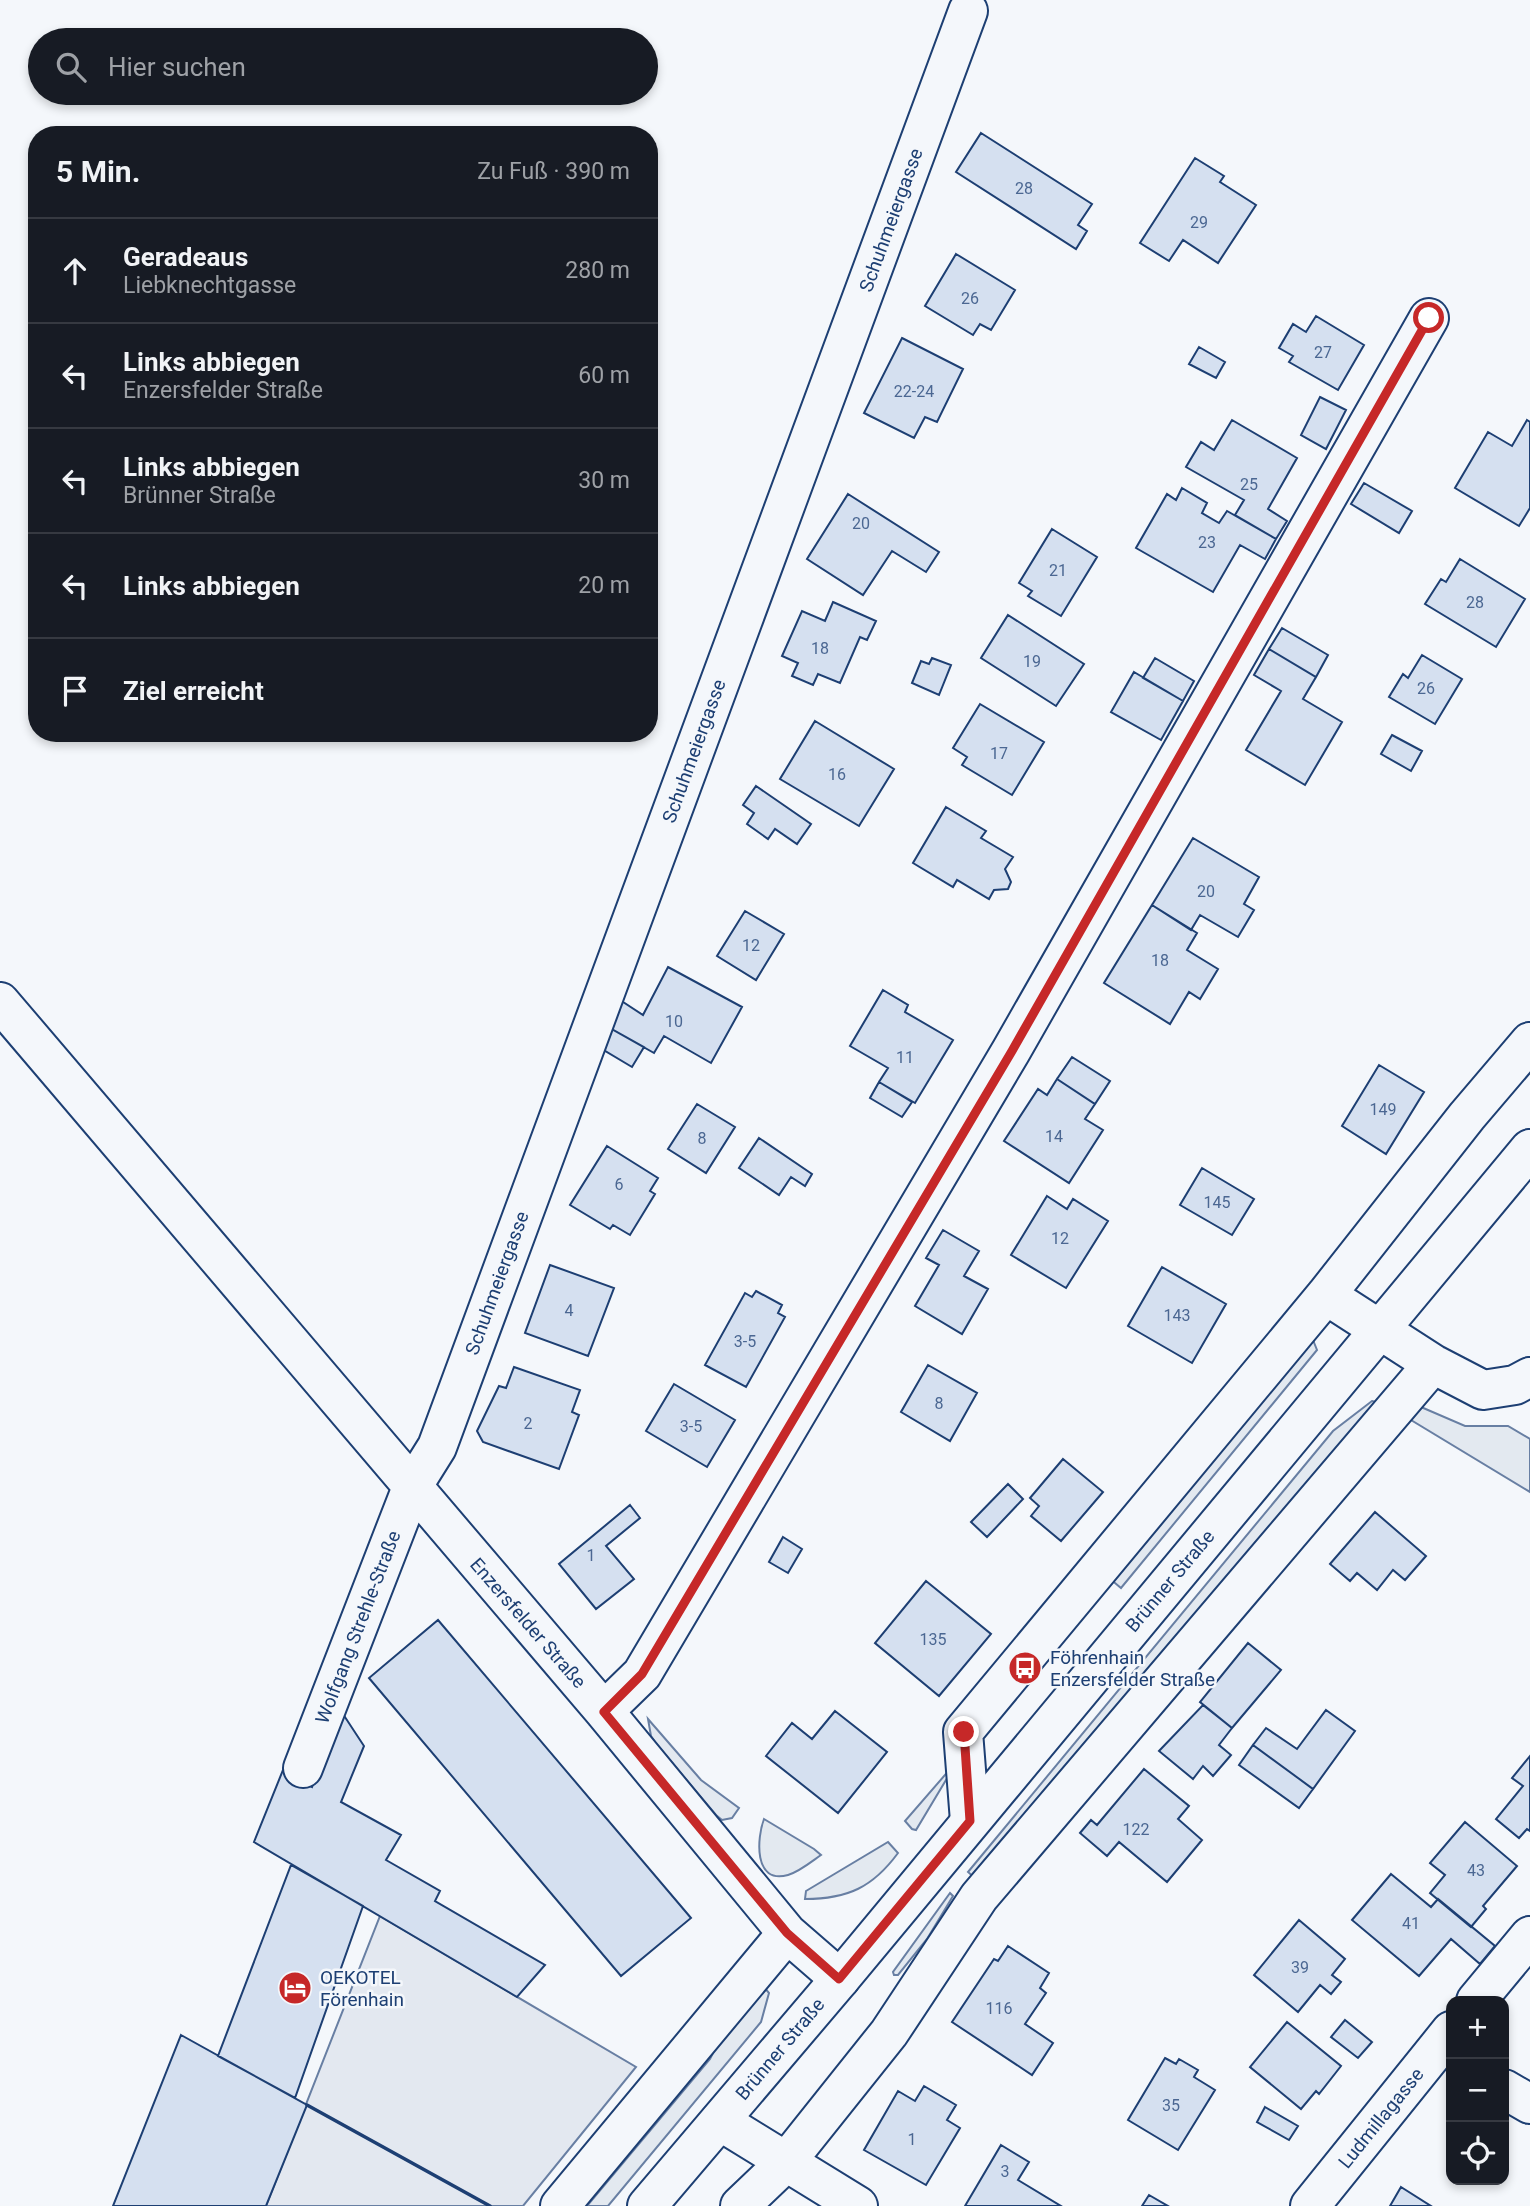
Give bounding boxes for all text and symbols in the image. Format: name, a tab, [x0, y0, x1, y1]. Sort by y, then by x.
search box	[28, 28, 658, 105]
icon: search	[52, 48, 90, 86]
text: Hier suchen	[108, 52, 246, 82]
street label: Schuhmeiergasse	[854, 145, 928, 295]
text: 5 Min.	[56, 154, 140, 189]
text: Zu Fuß · 390 m	[477, 158, 630, 185]
house number: 28	[1015, 179, 1033, 198]
house number: 29	[1190, 213, 1208, 232]
text: Geradeaus	[123, 242, 248, 272]
icon: ahead	[56, 252, 94, 290]
text: 280 m	[565, 257, 630, 284]
text: Liebknechtgasse	[123, 272, 296, 299]
house number: 26	[961, 289, 979, 308]
route start	[1413, 302, 1444, 333]
house number: 27	[1314, 343, 1332, 362]
text: Links abbiegen	[123, 347, 300, 377]
icon: left	[56, 357, 94, 395]
text: 60 m	[578, 362, 630, 389]
text: Enzersfelder Straße	[123, 377, 323, 404]
house number: 22-24	[894, 382, 934, 401]
text: Links abbiegen	[123, 452, 300, 482]
icon: left	[56, 462, 94, 500]
text: 30 m	[578, 467, 630, 494]
house number: 25	[1240, 475, 1258, 494]
text: Brünner Straße	[123, 482, 276, 509]
house number: 20	[852, 514, 870, 533]
house number: 23	[1198, 533, 1216, 552]
house number: 21	[1049, 561, 1067, 580]
icon: left	[56, 567, 94, 605]
text: Links abbiegen	[123, 571, 300, 601]
text: 20 m	[578, 572, 630, 599]
house number: 28	[1466, 593, 1484, 612]
house number: 18	[811, 639, 829, 658]
house number: 19	[1023, 652, 1041, 671]
icon: arrive	[56, 672, 94, 710]
text: Ziel erreicht	[123, 676, 264, 706]
street label: Schuhmeiergasse	[657, 676, 731, 826]
house number: 26	[1417, 679, 1435, 698]
house number: 17	[990, 744, 1008, 763]
house number: 16	[828, 765, 846, 784]
house number: 20	[1197, 882, 1215, 901]
house number: 12	[742, 936, 760, 955]
house number: 18	[1151, 951, 1169, 970]
house number: 10	[665, 1012, 683, 1031]
house number: 11	[896, 1048, 914, 1067]
house number: 149	[1370, 1100, 1396, 1119]
house number: 14	[1045, 1127, 1063, 1146]
house number: 8	[698, 1129, 707, 1148]
house number: 6	[615, 1175, 624, 1194]
house number: 145	[1204, 1193, 1230, 1212]
street label: Schuhmeiergasse	[460, 1208, 534, 1358]
house number: 12	[1051, 1229, 1069, 1248]
house number: 4	[565, 1301, 574, 1320]
house number: 143	[1164, 1306, 1190, 1325]
house number: 3-5	[734, 1332, 756, 1351]
house number: 8	[935, 1394, 944, 1413]
house number: 2	[524, 1414, 533, 1433]
house number: 3-5	[680, 1417, 702, 1436]
street label: Brünner Straße	[1121, 1525, 1219, 1637]
street label: Wolfgang Strehle-Straße	[311, 1527, 405, 1727]
house number: 1	[587, 1546, 596, 1565]
street label: Enzersfelder Straße	[465, 1553, 591, 1693]
house number: 135	[920, 1630, 946, 1649]
place label: Föhrenhain Enzersfelder Straße	[1050, 1646, 1215, 1691]
bus stop icon: Föhrenhain Enzersfelder Straße	[1006, 1649, 1044, 1687]
route end	[948, 1716, 979, 1747]
house number: 122	[1123, 1820, 1149, 1839]
house number: 43	[1467, 1861, 1485, 1880]
house number: 41	[1402, 1914, 1420, 1933]
house number: 39	[1291, 1958, 1309, 1977]
place label: OEKOTEL Förenhain	[320, 1966, 404, 2011]
hotel icon: OEKOTEL Förenhain	[276, 1969, 314, 2007]
street label: Brünner Straße	[731, 1993, 829, 2105]
map controls	[1446, 1996, 1509, 2185]
button: +	[1446, 1996, 1509, 2059]
house number: 116	[986, 1999, 1012, 2018]
button: −	[1446, 2059, 1509, 2122]
street label: Ludmillagasse	[1333, 2063, 1429, 2173]
house number: 35	[1162, 2096, 1180, 2115]
button: locate	[1446, 2122, 1509, 2185]
house number: 1	[908, 2130, 917, 2149]
house number: 3	[1001, 2162, 1010, 2181]

